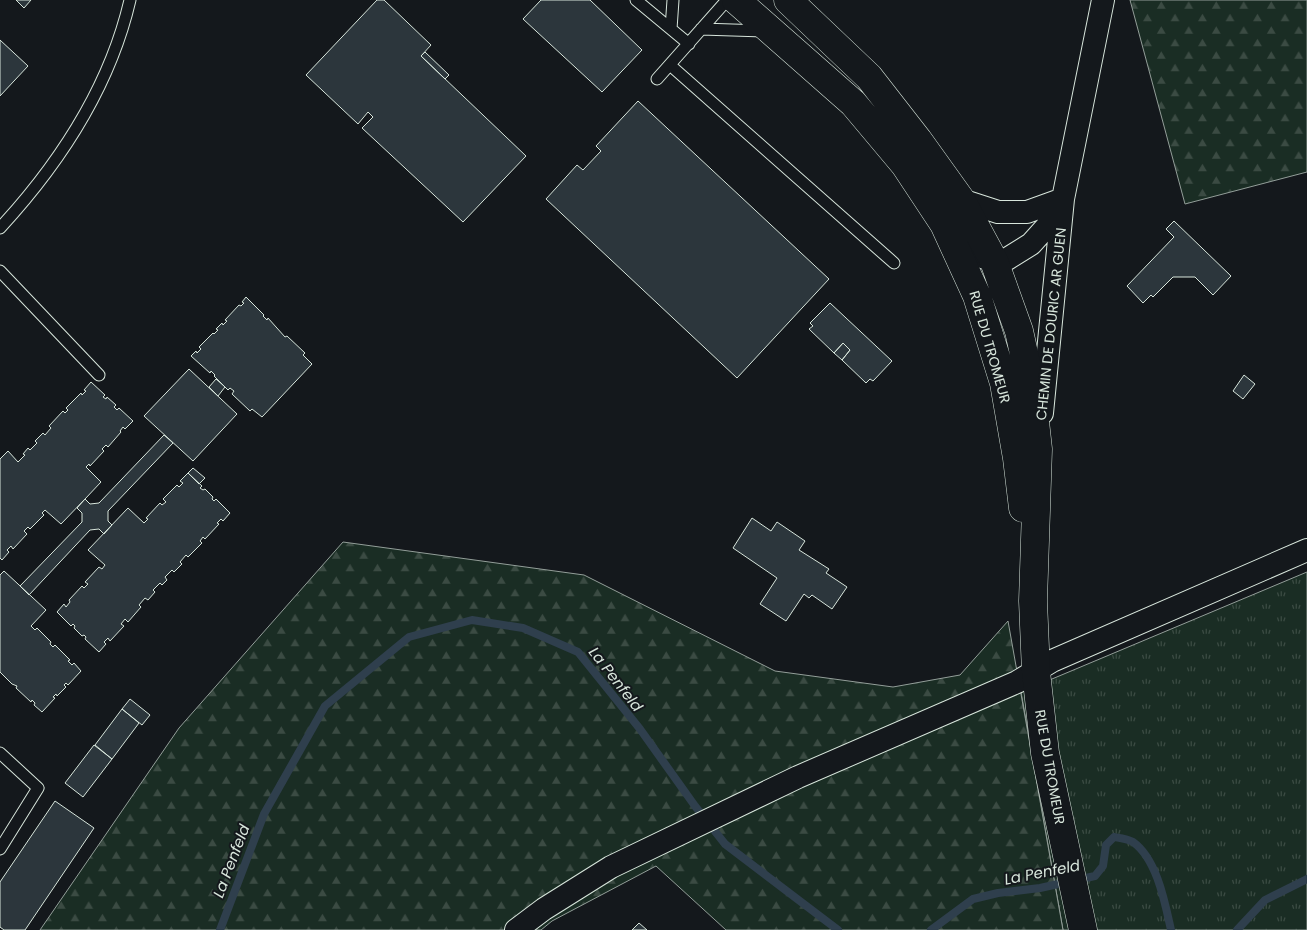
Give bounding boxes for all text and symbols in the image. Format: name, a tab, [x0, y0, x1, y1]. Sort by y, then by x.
street label: CHEMIN DE DOURIC AR GUEN	[1031, 227, 1071, 421]
street label: RUE DU TROMEUR	[964, 288, 1016, 406]
water label: La Penfeld	[584, 642, 648, 716]
street label: RUE DU TROMEUR	[1030, 708, 1070, 826]
water label: La Penfeld	[207, 821, 255, 901]
water label: La Penfeld	[1002, 854, 1083, 890]

